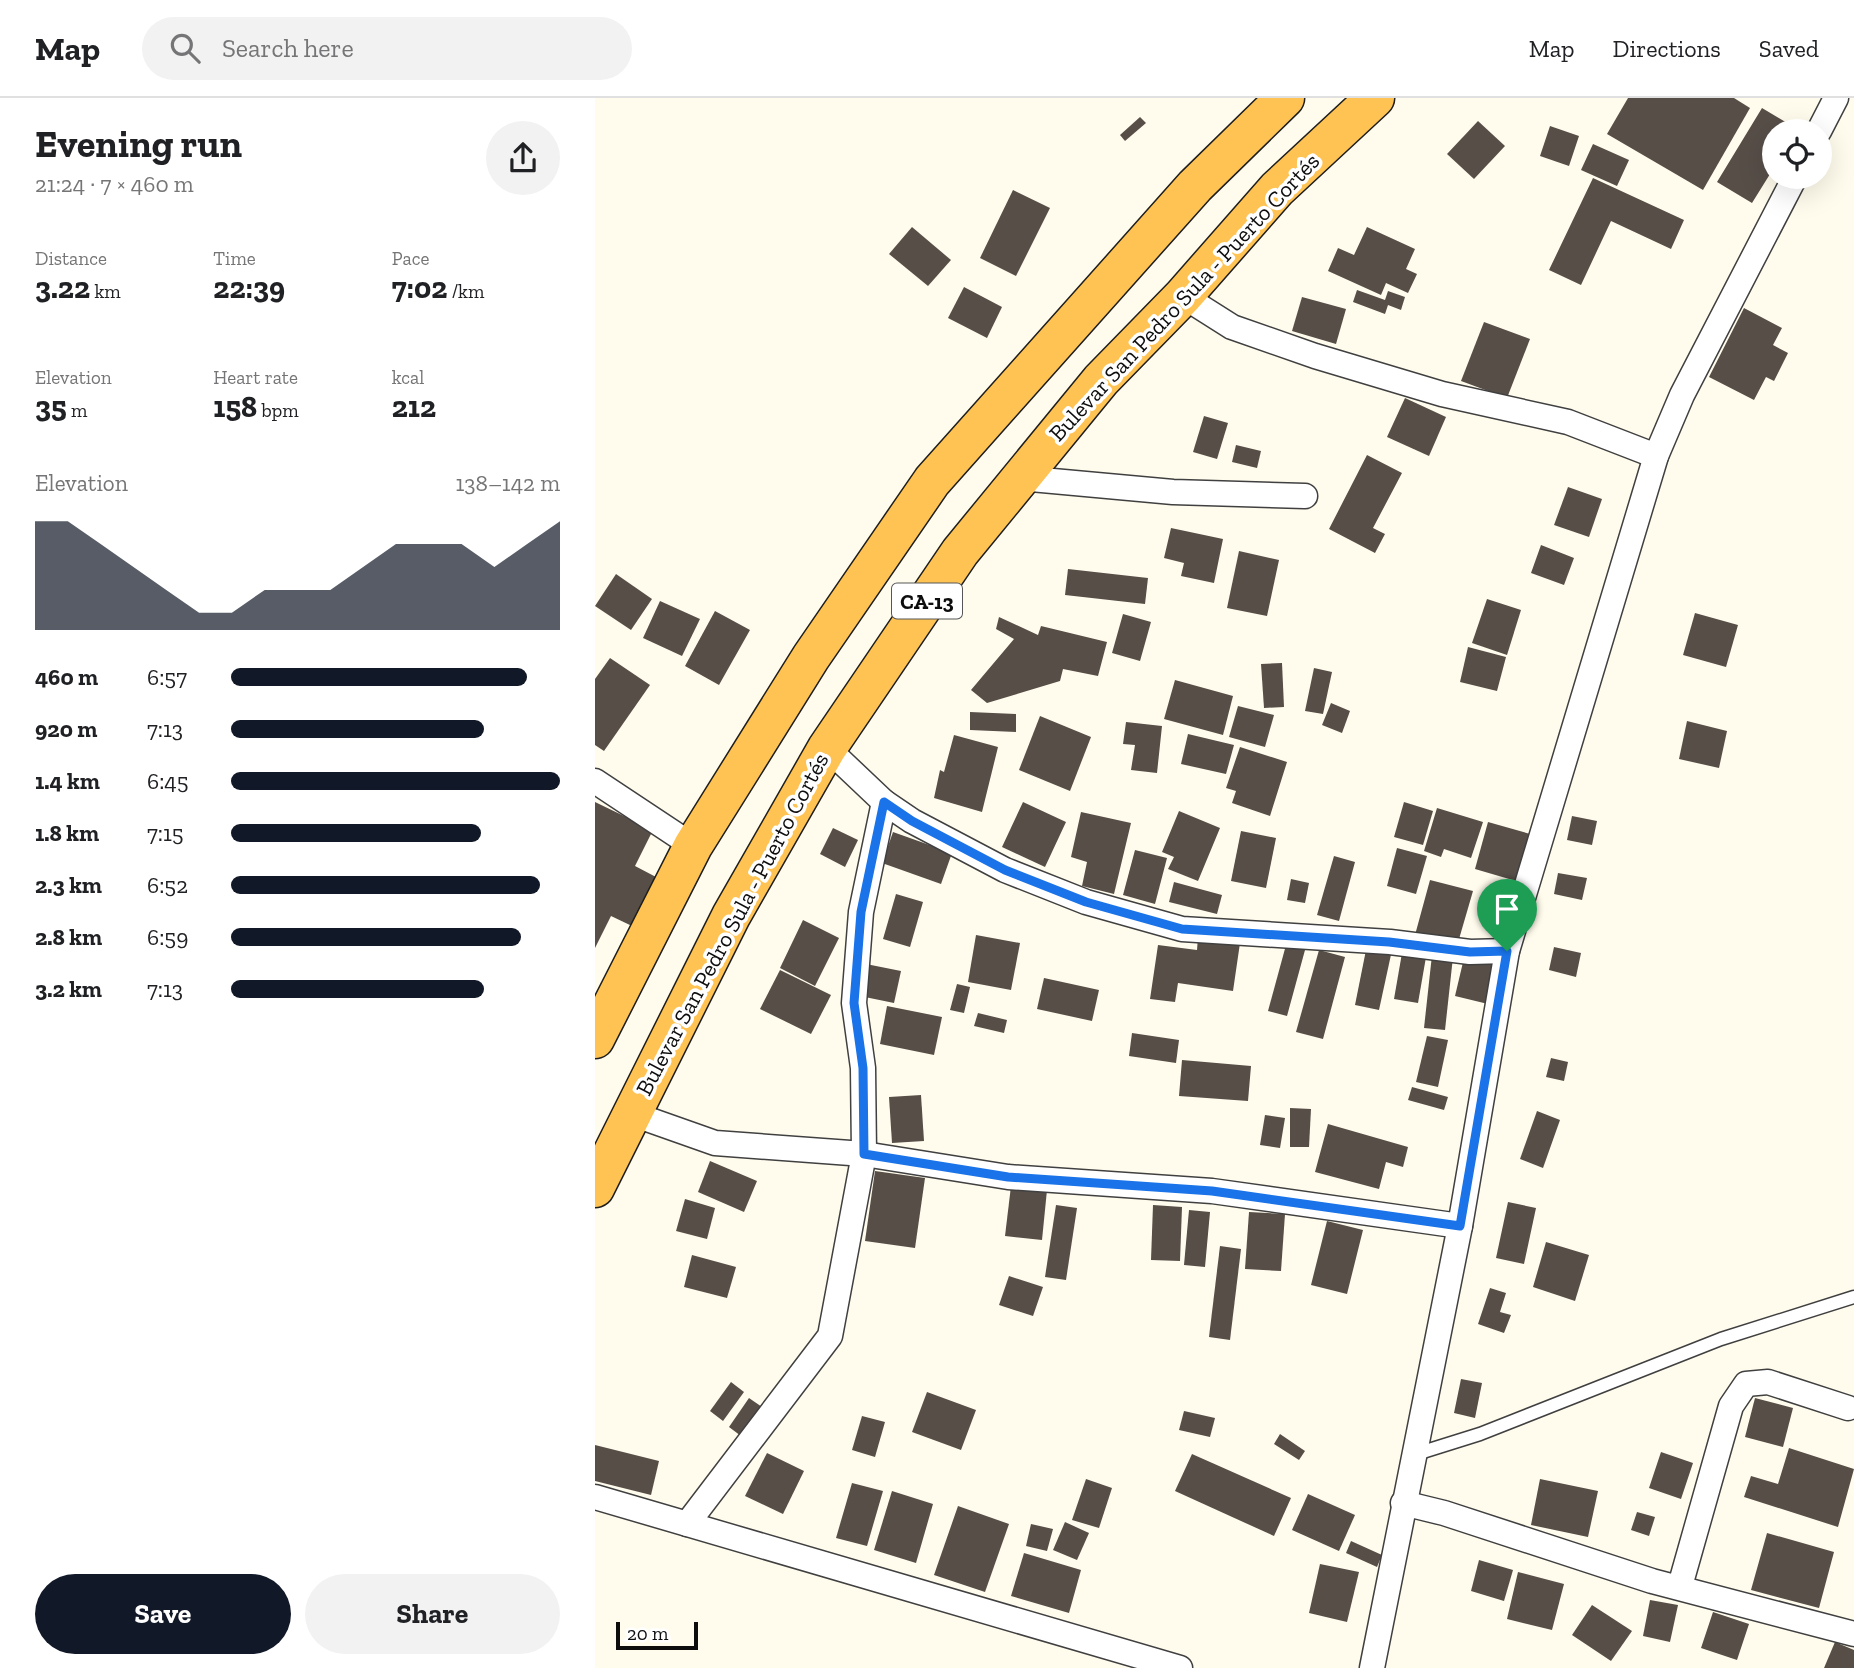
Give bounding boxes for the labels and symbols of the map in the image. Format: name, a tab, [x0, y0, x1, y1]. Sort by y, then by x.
street label: Bulevar San Pedro Sula - Puerto Cortés	[1043, 147, 1325, 447]
road number: CA-13	[892, 584, 962, 618]
street label: Bulevar San Pedro Sula - Puerto Cortés	[630, 748, 834, 1100]
pin	[1477, 879, 1537, 951]
scale bar	[616, 1619, 698, 1651]

